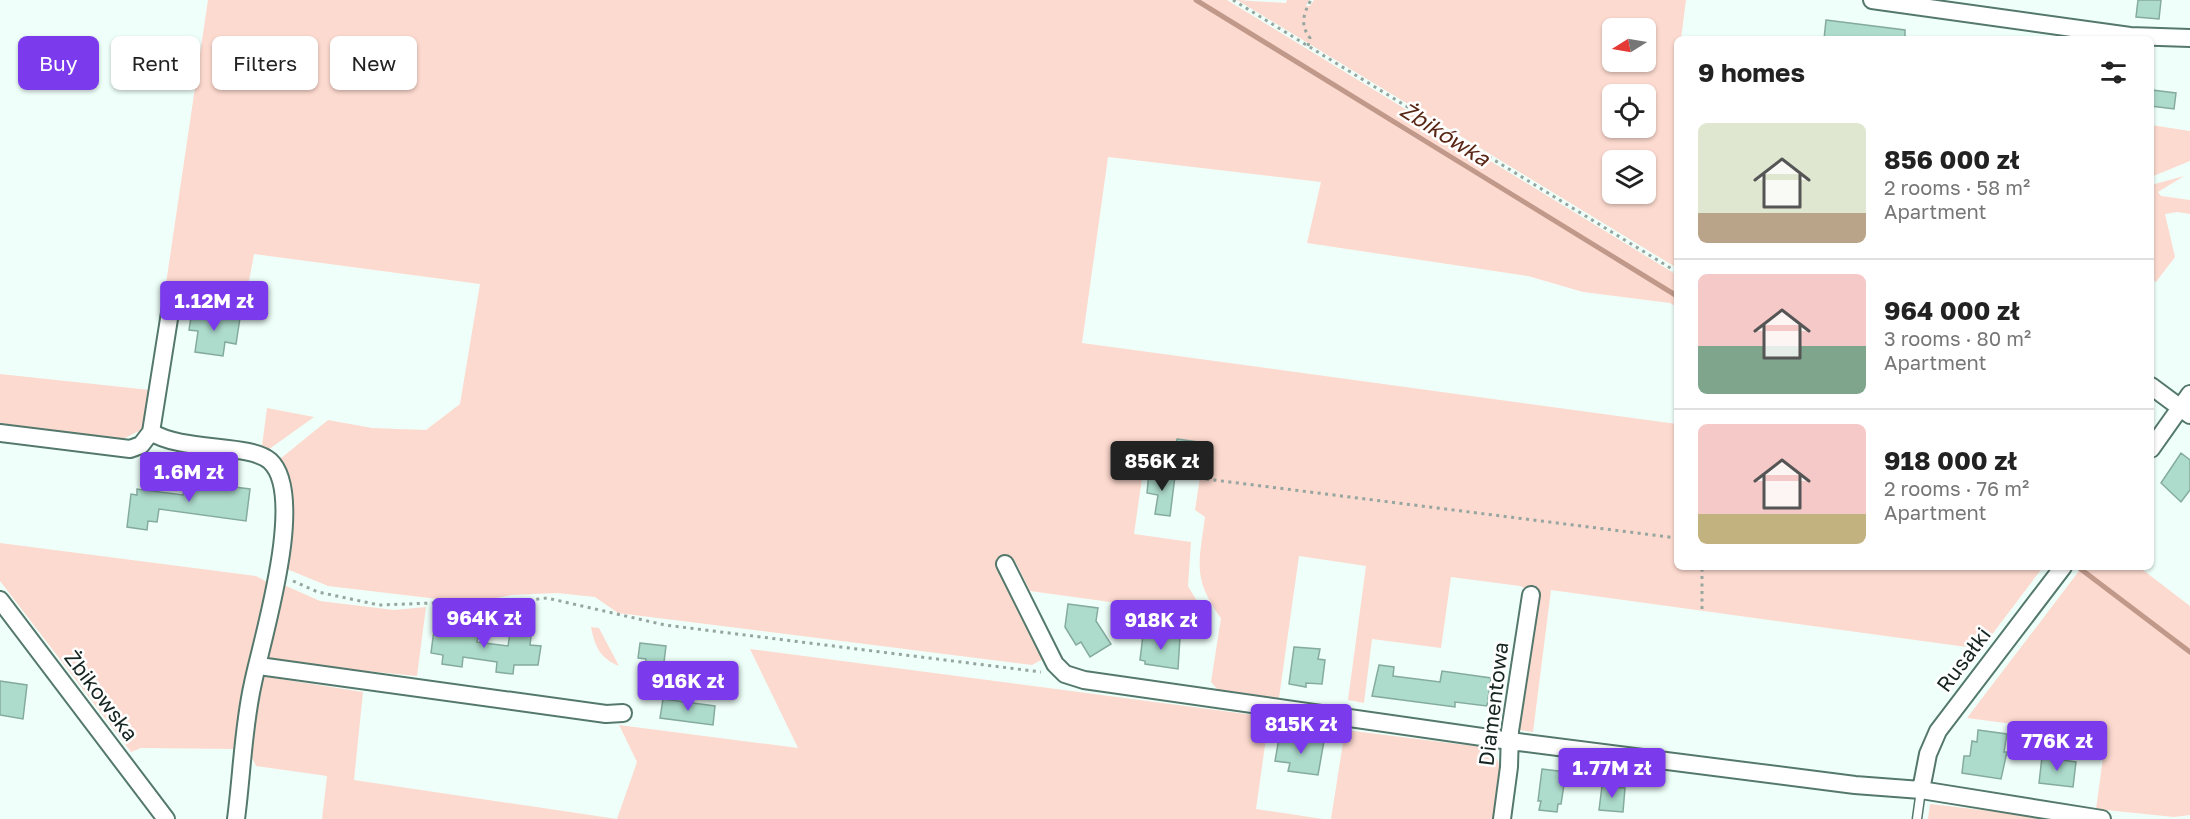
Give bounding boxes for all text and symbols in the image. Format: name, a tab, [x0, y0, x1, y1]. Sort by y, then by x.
north arrow	[1602, 18, 1656, 72]
map controls	[1602, 18, 1656, 204]
chip: Buy	[18, 36, 99, 90]
chip: Rent	[111, 36, 200, 90]
chip: Filters	[212, 36, 318, 90]
chip: New	[330, 36, 417, 90]
icon: filters	[2097, 56, 2130, 89]
text: 9 homes	[1698, 57, 1805, 88]
button: locate	[1602, 84, 1656, 138]
water label: Żbikówka	[1396, 96, 1496, 172]
text: 856 000 zł	[1884, 144, 2020, 175]
icon: home	[1746, 147, 1818, 219]
button: layers	[1602, 150, 1656, 204]
text: 2 rooms · 58 m²	[1884, 175, 2030, 199]
text: Apartment	[1884, 199, 1987, 223]
pin: 1.12M zł	[152, 281, 276, 332]
text: 1.12M zł	[174, 288, 254, 312]
text: 964 000 zł	[1884, 295, 2020, 326]
icon: home	[1746, 298, 1818, 370]
text: 3 rooms · 80 m²	[1884, 326, 2031, 350]
text: Apartment	[1884, 350, 1987, 374]
pin: 856K zł	[1107, 441, 1217, 492]
text: 918 000 zł	[1884, 445, 2017, 476]
text: 856K zł	[1125, 448, 1199, 472]
icon: home	[1746, 448, 1818, 520]
pin: 1.6M zł	[134, 452, 244, 503]
text: 1.6M zł	[154, 459, 224, 483]
text: 2 rooms · 76 m²	[1884, 476, 2029, 500]
text: Apartment	[1884, 500, 1987, 524]
pin: 964K zł	[429, 598, 539, 649]
pin: 918K zł	[1106, 600, 1216, 651]
text: 964K zł	[446, 605, 522, 629]
text: 918K zł	[1125, 607, 1198, 631]
street label: Rusałki	[1930, 622, 1996, 697]
street label: Diamentowa	[1472, 640, 1514, 767]
street label: Żbikowska	[59, 645, 144, 746]
pin: 916K zł	[633, 661, 743, 712]
text: 916K zł	[652, 668, 724, 692]
pin: 815K zł	[1246, 704, 1356, 755]
text: 815K zł	[1265, 711, 1337, 735]
pin: 776K zł	[2002, 721, 2112, 772]
text: 776K zł	[2021, 728, 2093, 752]
pin: 1.77M zł	[1550, 748, 1674, 799]
text: 1.77M zł	[1573, 755, 1652, 779]

